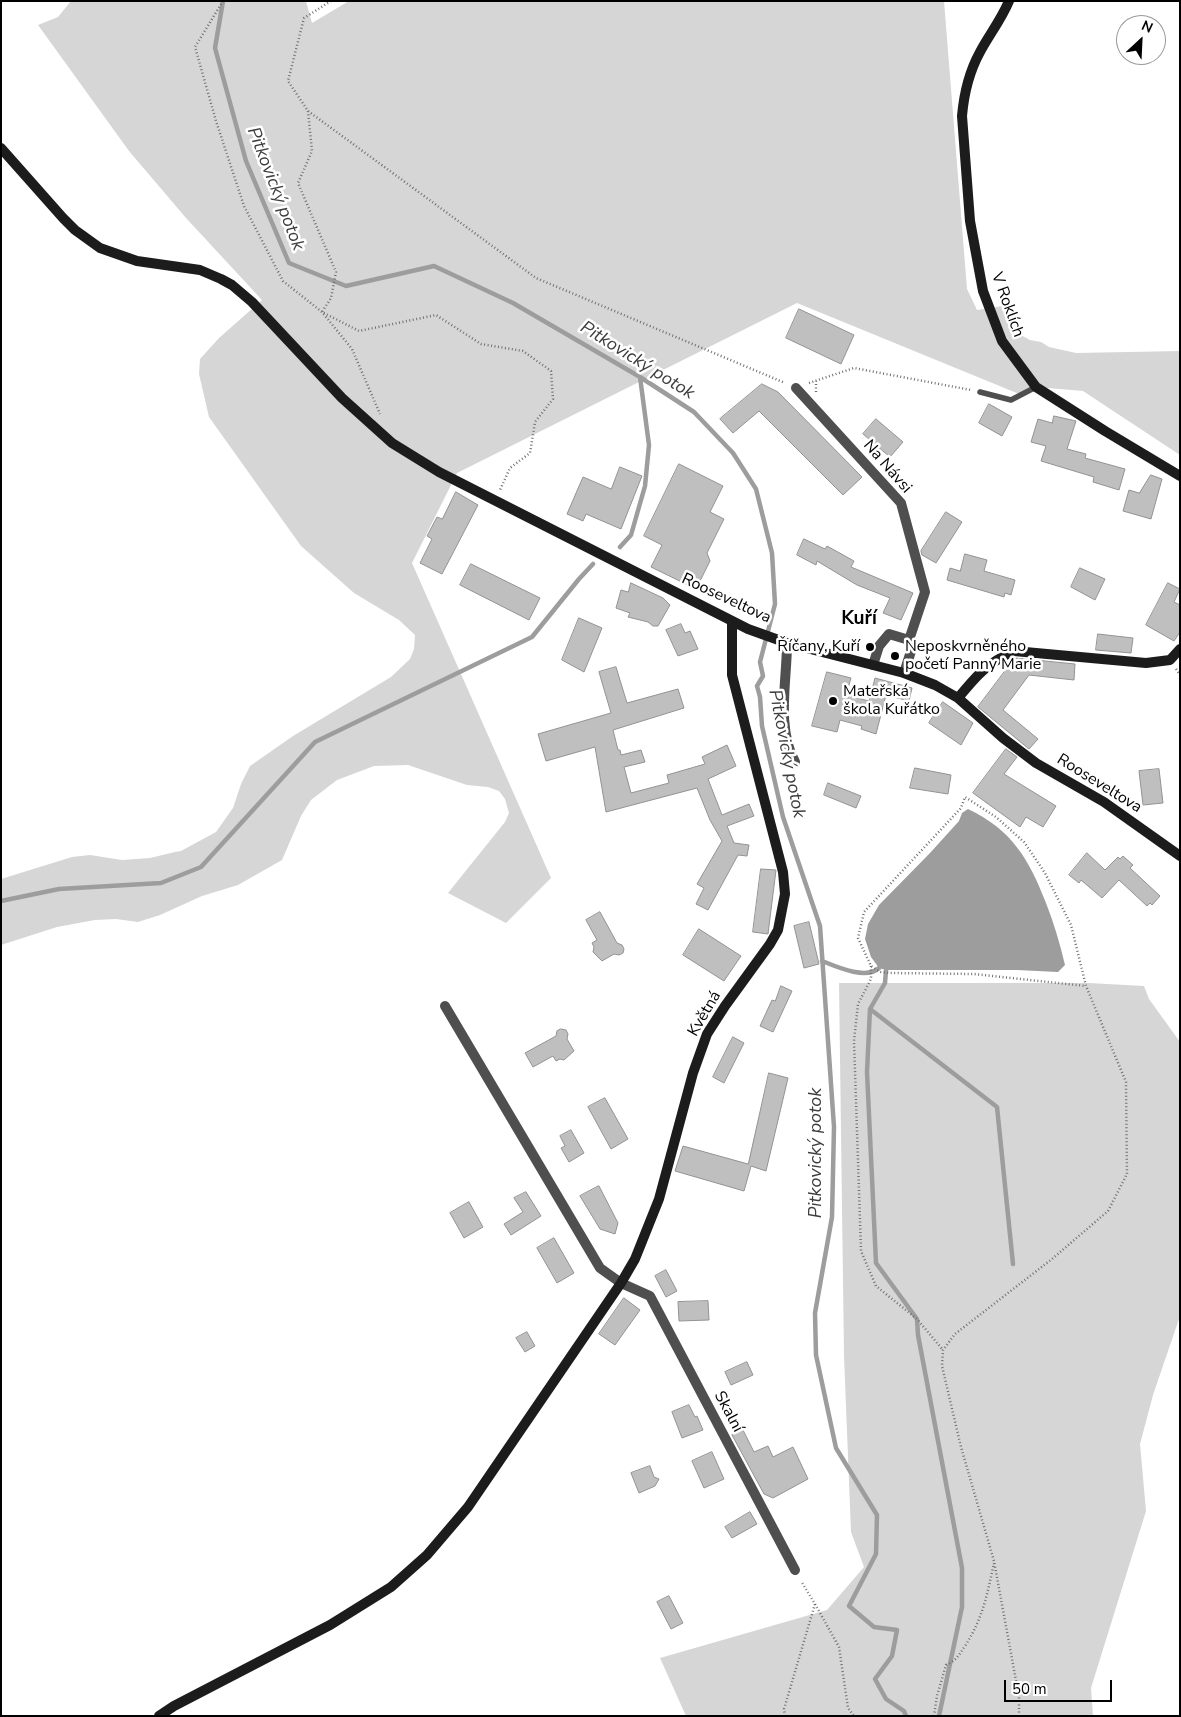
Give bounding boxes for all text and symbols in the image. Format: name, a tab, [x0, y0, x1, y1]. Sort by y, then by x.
north arrow	[1116, 15, 1166, 65]
text: N	[1138, 16, 1156, 38]
water label: Pitkovický potok	[242, 124, 308, 254]
street label: V Roklích	[986, 270, 1028, 340]
water label: Pitkovický potok	[576, 317, 698, 405]
street label: Na Návsi	[859, 436, 915, 498]
street label: Rooseveltova	[678, 570, 774, 628]
district label: Kuří	[841, 608, 877, 630]
place label: Říčany, Kuří	[777, 637, 860, 657]
place label: Neposkvrněného početí Panny Marie	[905, 637, 1041, 675]
marker: Říčany, Kuří	[864, 641, 876, 653]
marker: Neposkvrněného početí Panny Marie	[889, 650, 901, 662]
place label: Mateřská škola Kuřátko	[843, 682, 940, 720]
water label: Pitkovický potok	[763, 688, 809, 820]
marker: Mateřská škola Kuřátko	[827, 695, 839, 707]
street label: Rooseveltova	[1053, 750, 1145, 818]
street label: Květná	[684, 988, 726, 1040]
water label: Pitkovický potok	[806, 1088, 828, 1218]
street label: Skalní	[709, 1388, 747, 1436]
scale bar	[1006, 1670, 1114, 1702]
text: 50 m	[1012, 1679, 1047, 1699]

